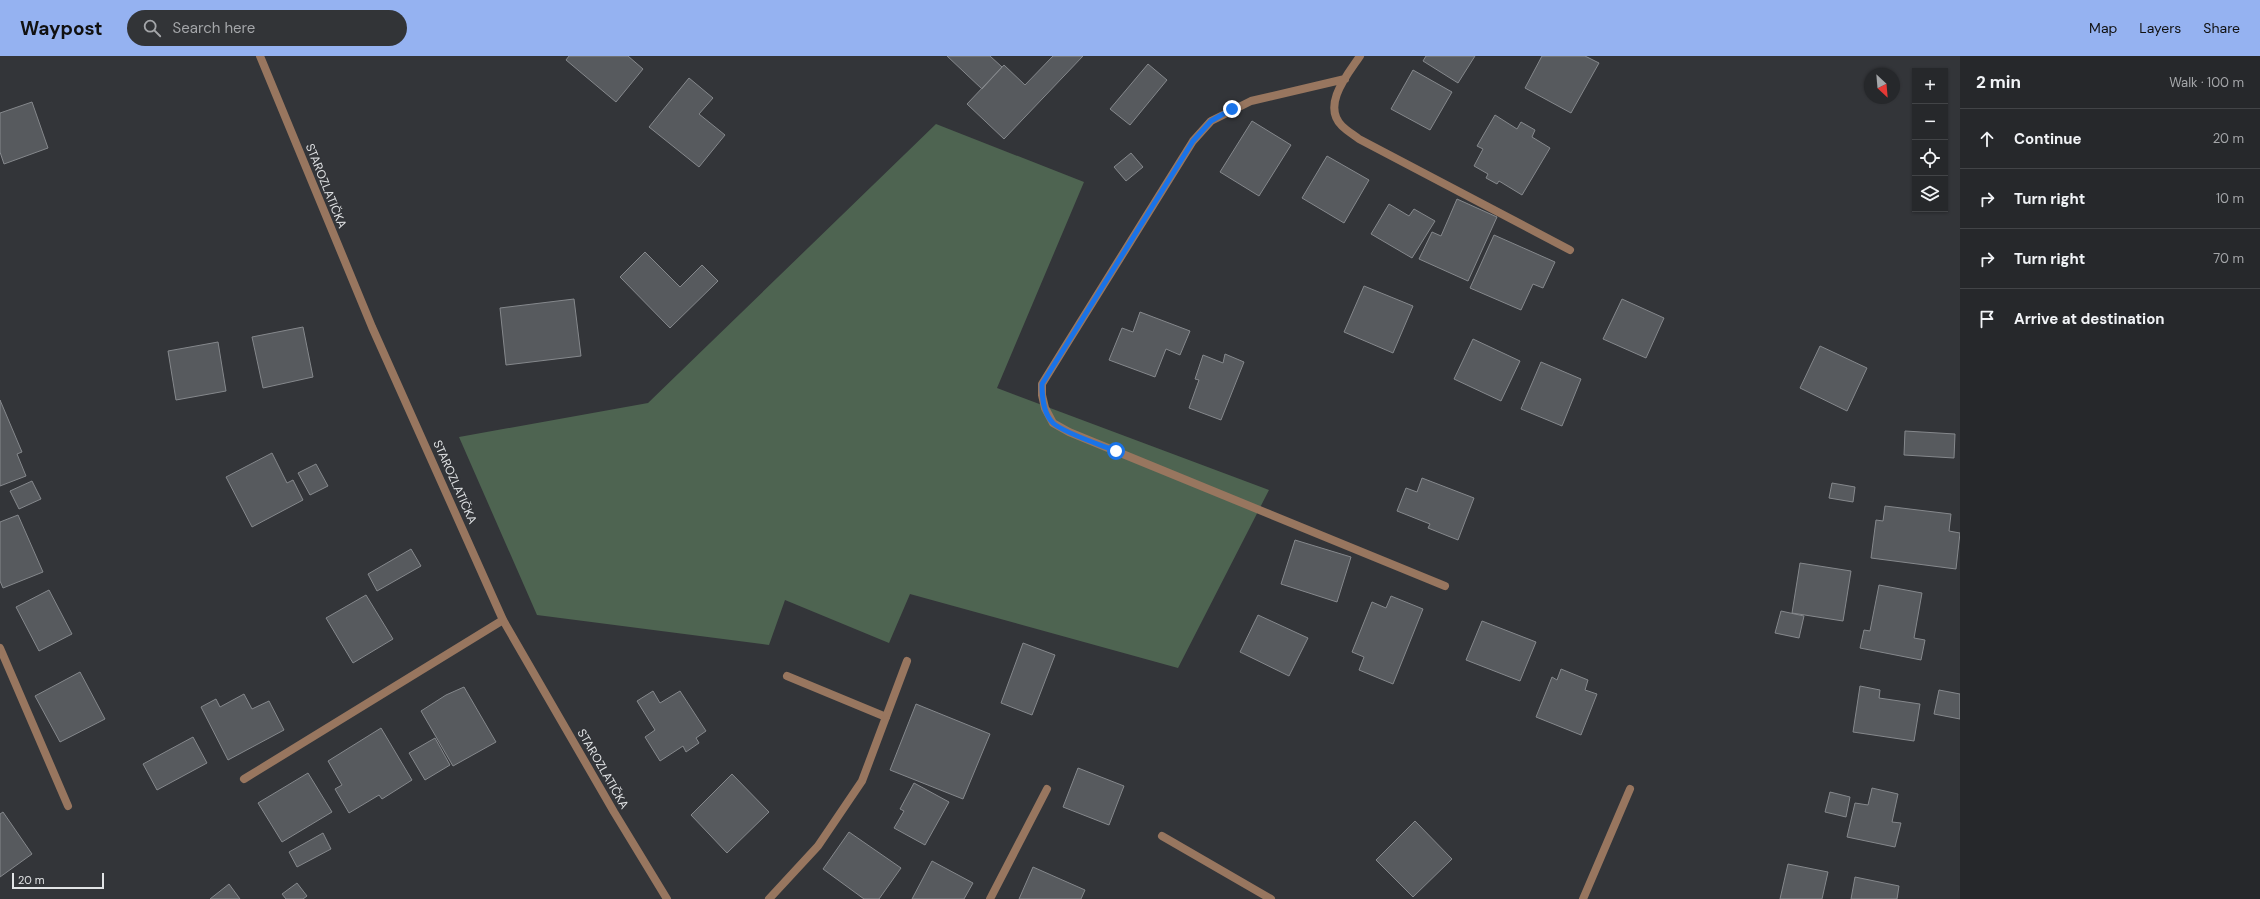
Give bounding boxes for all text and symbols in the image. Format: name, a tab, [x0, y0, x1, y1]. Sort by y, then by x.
search box	[127, 10, 407, 46]
text: Waypost	[20, 16, 103, 41]
icon: search	[141, 17, 163, 39]
text: Search here	[173, 18, 255, 38]
text: Map	[2089, 19, 2117, 37]
text: Layers	[2139, 19, 2181, 37]
text: Share	[2203, 19, 2240, 37]
north arrow	[1864, 68, 1900, 104]
map controls	[1912, 68, 1948, 212]
button: +	[1912, 68, 1948, 104]
text: 2 min	[1976, 71, 2021, 93]
text: Walk · 100 m	[2169, 74, 2244, 91]
route end	[1223, 100, 1241, 118]
button: −	[1912, 104, 1948, 140]
icon: ahead	[1976, 128, 1998, 150]
text: Continue	[2014, 129, 2082, 149]
text: 20 m	[2213, 130, 2244, 147]
button: locate	[1912, 140, 1948, 176]
street label: STAROZLATIČKA	[302, 141, 350, 231]
button: layers	[1912, 176, 1948, 212]
icon: right	[1976, 188, 1998, 210]
text: Turn right	[2014, 189, 2085, 209]
text: 10 m	[2216, 190, 2244, 207]
icon: right	[1976, 248, 1998, 270]
text: Turn right	[2014, 249, 2085, 269]
text: 70 m	[2213, 250, 2244, 267]
icon: arrive	[1976, 308, 1998, 330]
text: Arrive at destination	[2014, 309, 2165, 329]
street label: STAROZLATIČKA	[429, 438, 481, 526]
route start	[1107, 442, 1125, 460]
street label: STAROZLATIČKA	[574, 726, 632, 812]
scale bar	[12, 871, 104, 890]
text: 20 m	[18, 873, 44, 887]

